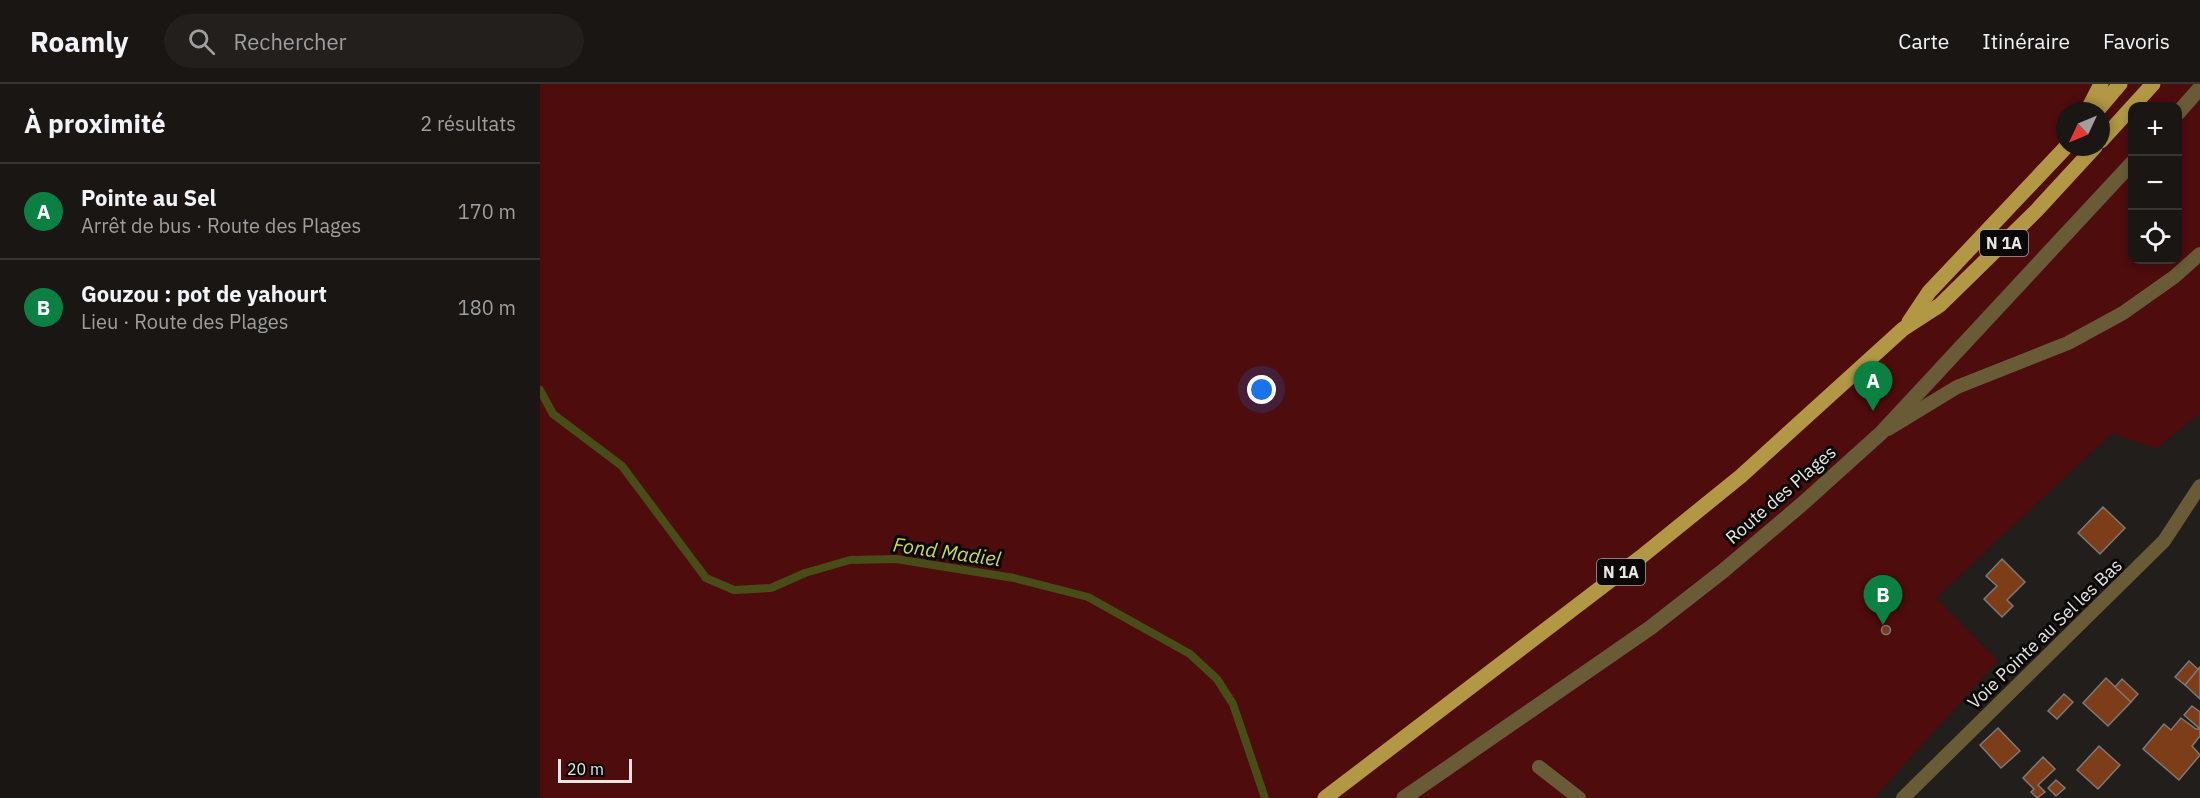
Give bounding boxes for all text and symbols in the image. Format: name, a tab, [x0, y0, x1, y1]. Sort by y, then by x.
search box	[164, 14, 584, 68]
text: Roamly	[30, 23, 128, 60]
icon: search	[185, 25, 218, 58]
text: Rechercher	[233, 27, 347, 56]
text: Carte	[1898, 27, 1949, 55]
text: Itinéraire	[1982, 27, 2070, 55]
text: Favoris	[2103, 27, 2170, 55]
north arrow	[2056, 102, 2110, 156]
map controls	[2128, 102, 2182, 264]
button: +	[2128, 102, 2182, 156]
text: À proximité	[24, 106, 166, 140]
text: 2 résultats	[420, 110, 516, 137]
button: −	[2128, 156, 2182, 210]
text: Pointe au Sel	[81, 183, 216, 212]
text: A	[37, 198, 50, 225]
text: 170 m	[458, 198, 516, 225]
button: locate	[2128, 210, 2182, 264]
text: Arrêt de bus · Route des Plages	[81, 212, 361, 239]
road number: N 1A	[1980, 230, 2028, 256]
text: Gouzou : pot de yahourt	[81, 279, 327, 308]
text: B	[37, 294, 50, 321]
text: 180 m	[458, 294, 516, 321]
text: Lieu · Route des Plages	[81, 308, 288, 335]
pin: A	[1854, 362, 1892, 411]
your location	[1247, 375, 1276, 404]
street label: Route des Plages	[1721, 440, 1841, 549]
water label: Fond Madiel	[891, 531, 1003, 573]
street label: Voie Pointe au Sel les Bas	[1962, 554, 2127, 714]
road number: N 1A	[1597, 559, 1645, 585]
pin: B	[1864, 576, 1902, 625]
scale bar	[558, 756, 632, 784]
text: 20 m	[567, 759, 604, 779]

